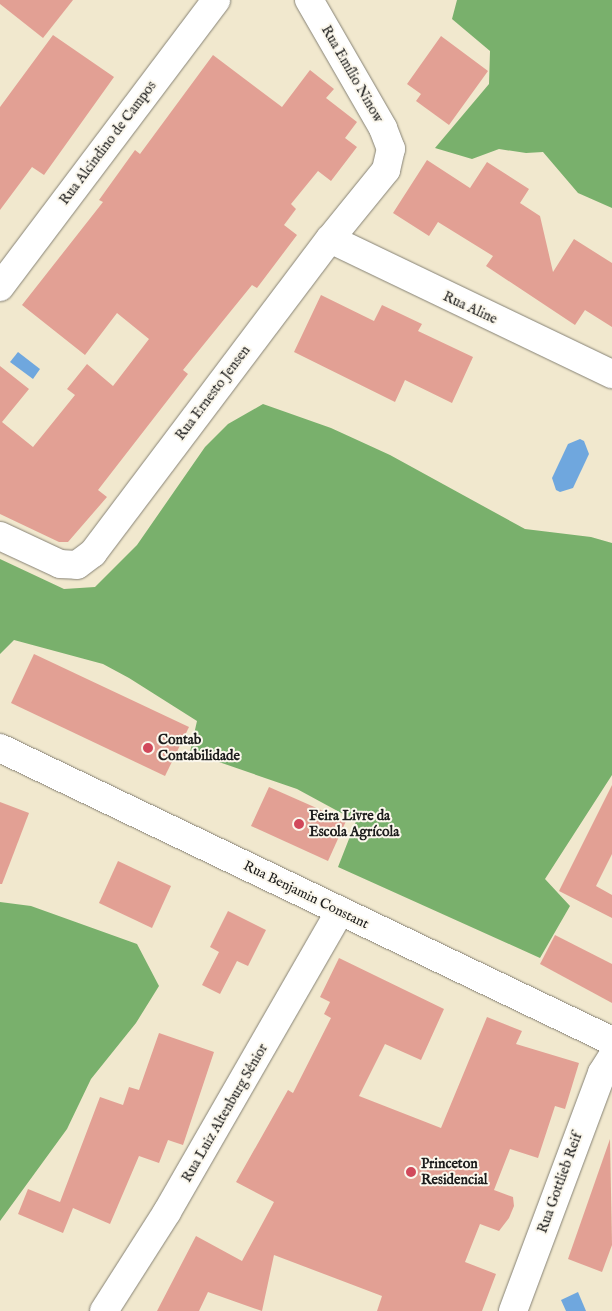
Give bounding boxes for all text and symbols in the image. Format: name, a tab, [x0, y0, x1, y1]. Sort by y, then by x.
street label: Rua Emílio Ninow	[317, 23, 387, 125]
street label: Rua Alcindino de Campos	[56, 78, 160, 208]
street label: Rua Aline	[440, 288, 500, 328]
street label: Rua Ernesto Jensen	[172, 342, 254, 444]
place label: Contab Contabilidade	[158, 732, 240, 764]
marker: Contab Contabilidade	[142, 742, 154, 754]
place label: Feira Livre da Escola Agrícola	[309, 808, 399, 840]
marker: Feira Livre da Escola Agrícola	[293, 818, 305, 830]
street label: Rua Benjamin Constant	[241, 857, 371, 933]
street label: Rua Luiz Altenburg Sênior	[178, 1041, 272, 1185]
street label: Rua Gottlieb Reif	[534, 1131, 586, 1235]
place label: Princeton Residencial	[421, 1156, 488, 1188]
marker: Princeton Residencial	[405, 1166, 417, 1178]

